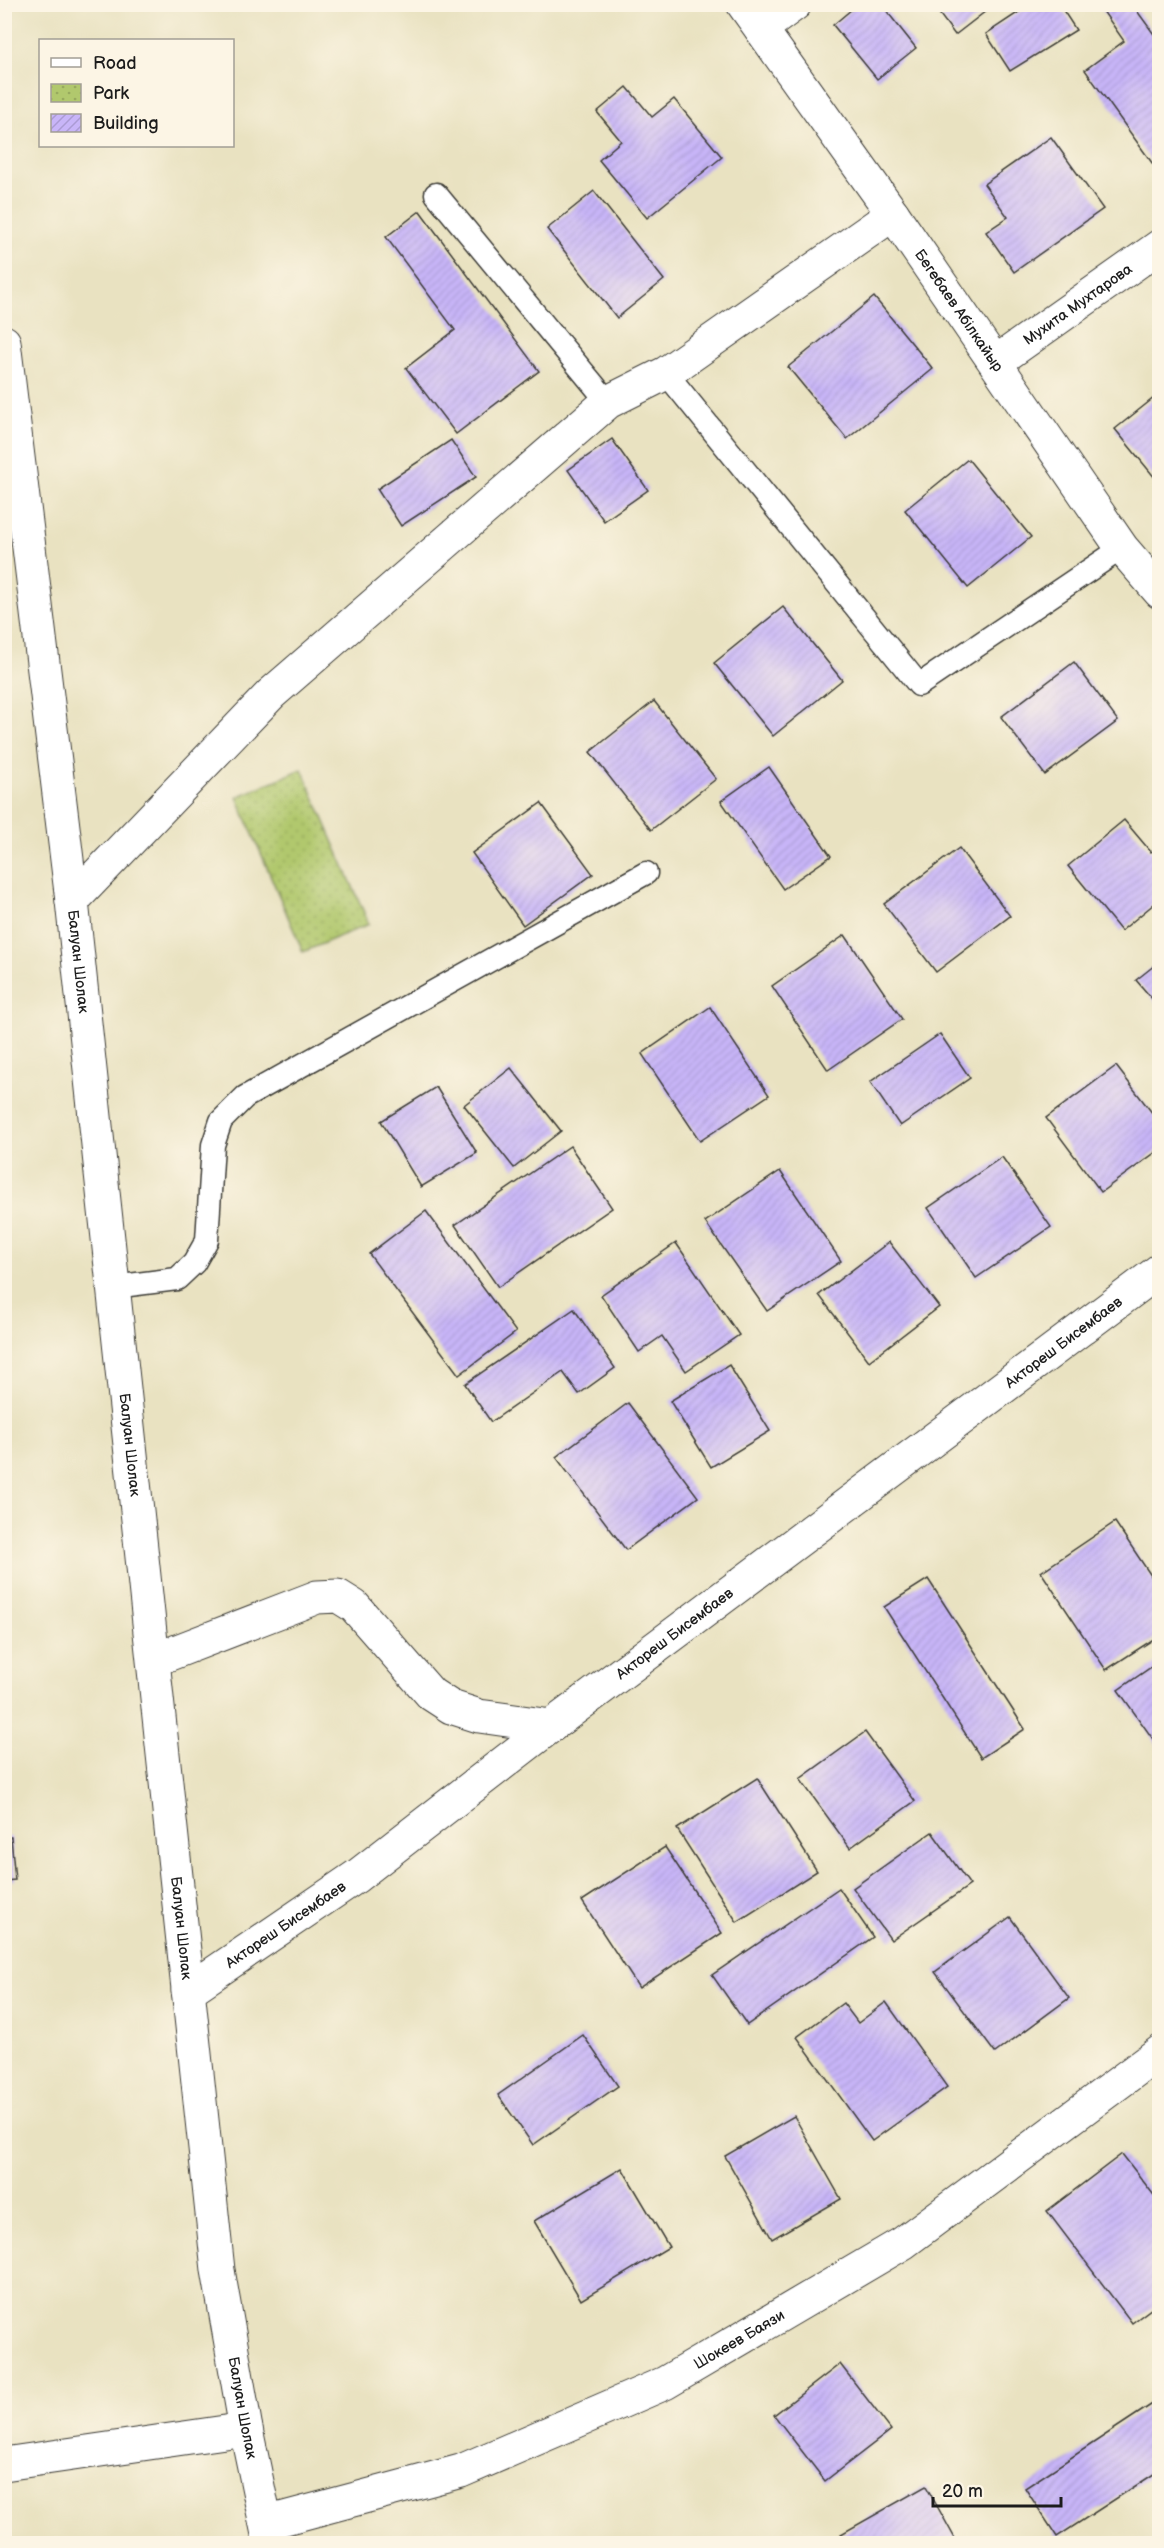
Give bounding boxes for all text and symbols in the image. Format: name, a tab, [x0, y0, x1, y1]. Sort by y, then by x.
legend	[39, 39, 234, 147]
text: Road	[93, 53, 137, 74]
text: Park	[93, 83, 129, 104]
text: Building	[93, 113, 159, 134]
street label: Бегебаев Абілкайыр	[910, 246, 1008, 376]
street label: Мухита Мухтарова	[1019, 259, 1136, 349]
street label: Балуан Шолак	[64, 909, 93, 1014]
street label: Актореш Бисембаев	[1000, 1292, 1126, 1393]
street label: Балуан Шолак	[115, 1392, 145, 1497]
street label: Актореш Бисембаев	[611, 1583, 737, 1684]
street label: Балуан Шолак	[167, 1875, 196, 1981]
street label: Актореш Бисембаев	[221, 1877, 350, 1973]
street label: Шокеев Баязи	[690, 2305, 788, 2373]
street label: Балуан Шолак	[224, 2355, 262, 2461]
scale bar	[933, 2470, 1060, 2508]
text: 20 m	[942, 2481, 983, 2502]

